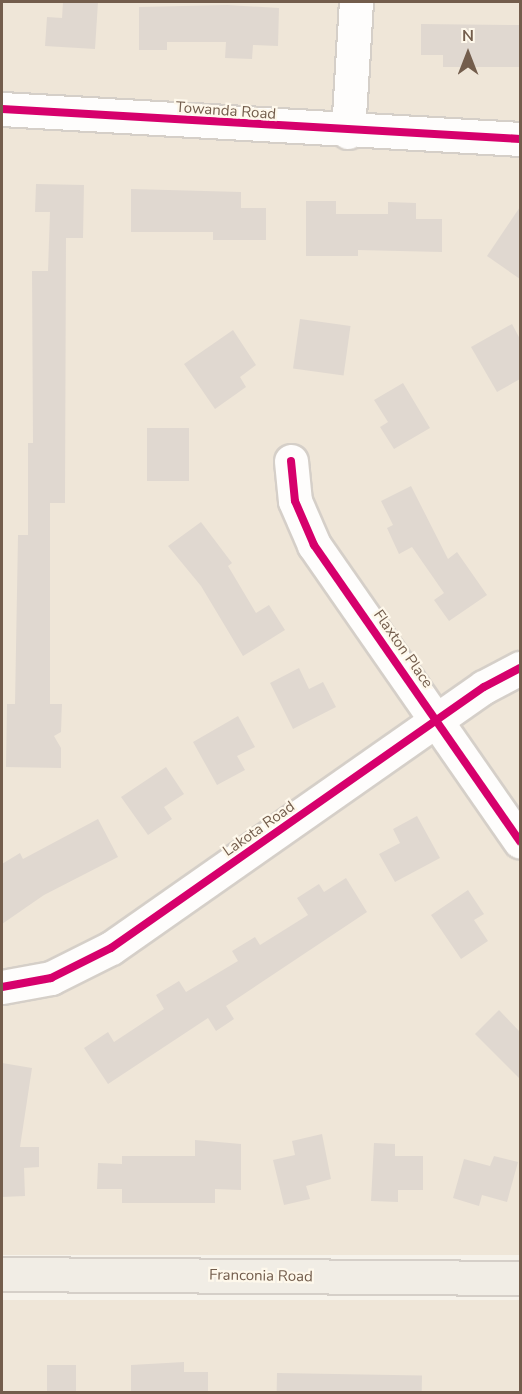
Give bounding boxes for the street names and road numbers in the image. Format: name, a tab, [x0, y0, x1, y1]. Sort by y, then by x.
street label: Towanda Road	[175, 99, 277, 123]
street label: Flaxton Place	[370, 607, 436, 691]
street label: Lakota Road	[220, 798, 298, 860]
street label: Franconia Road	[209, 1266, 313, 1286]

